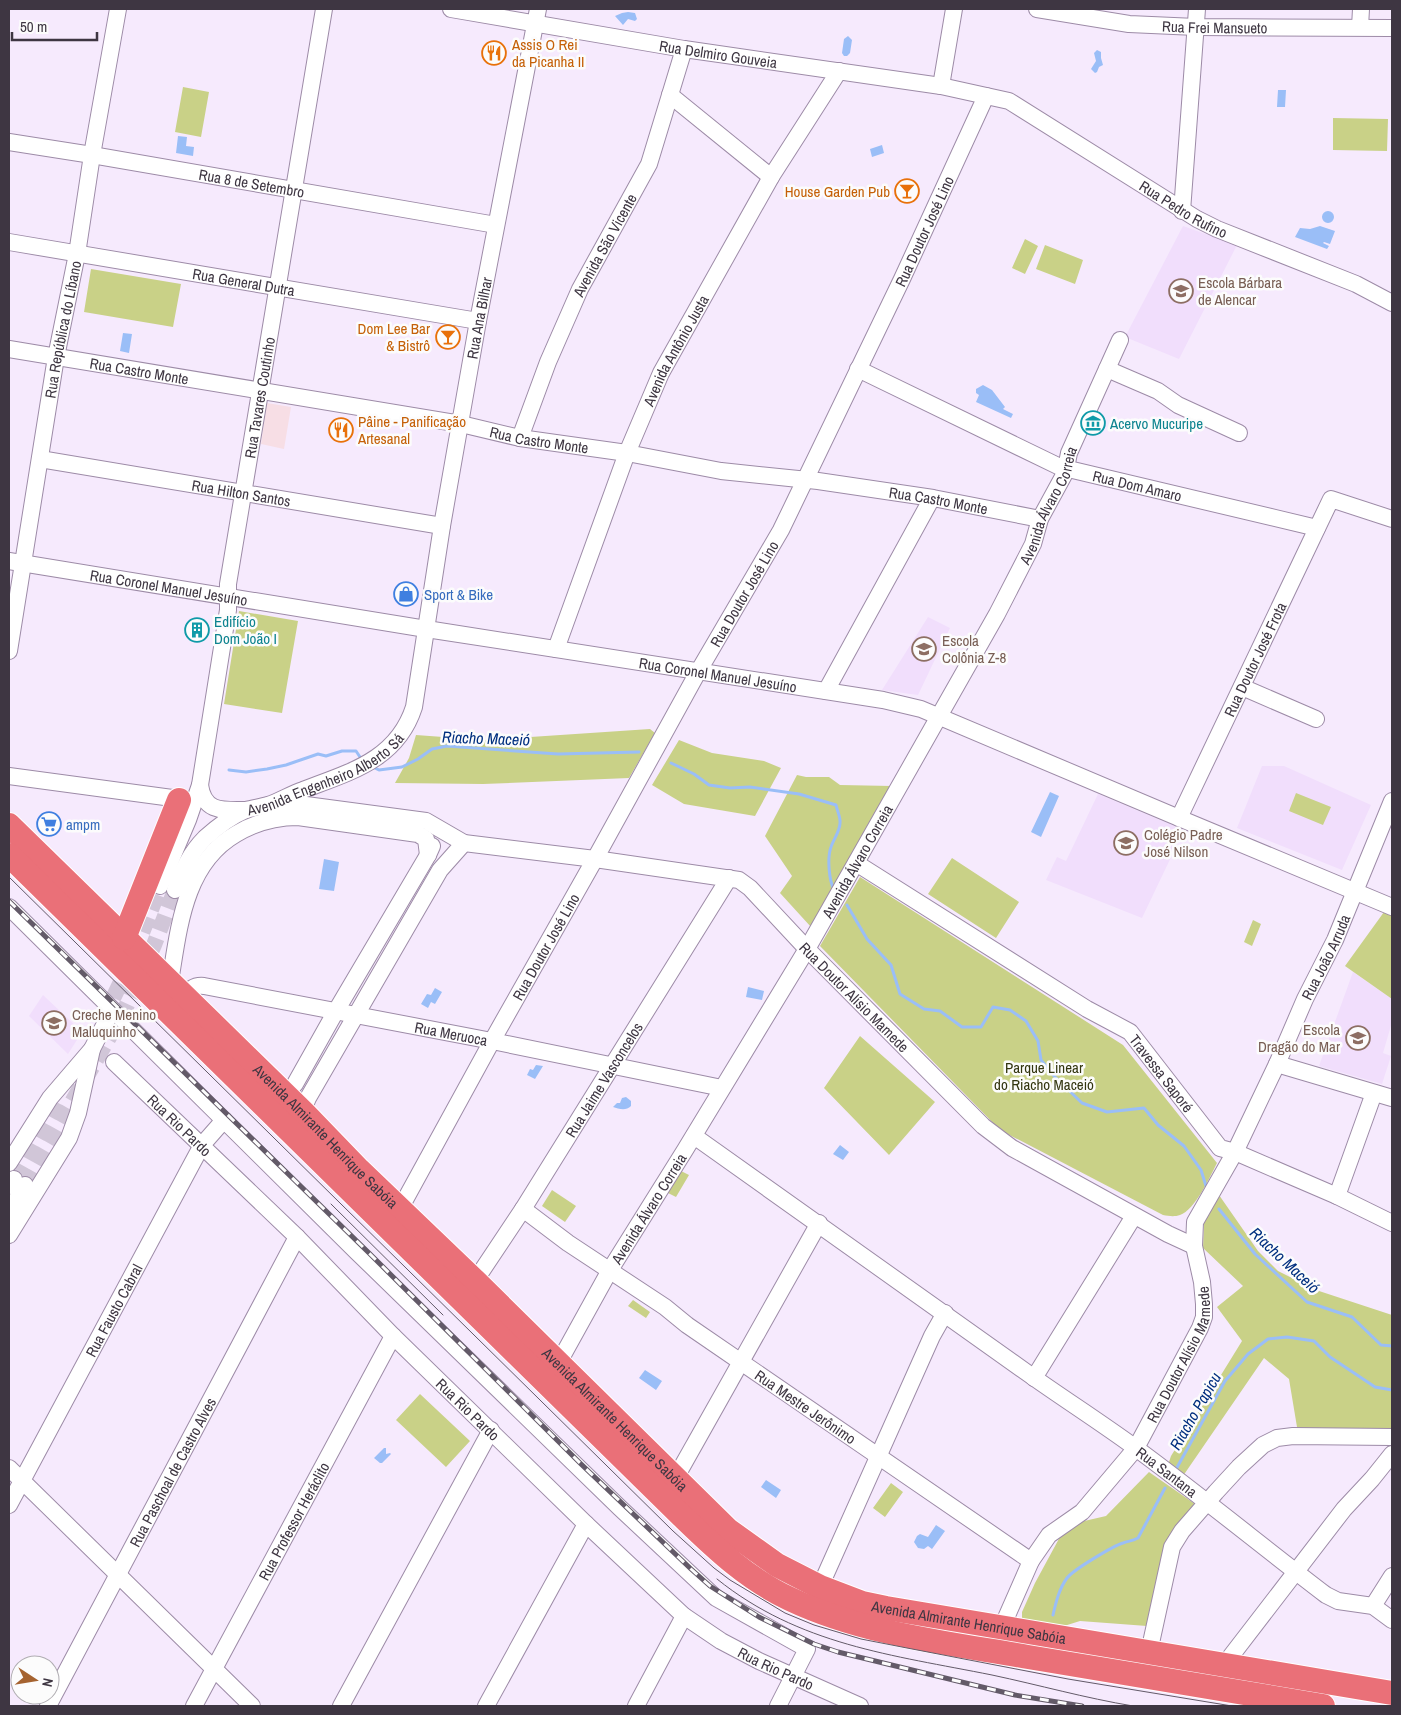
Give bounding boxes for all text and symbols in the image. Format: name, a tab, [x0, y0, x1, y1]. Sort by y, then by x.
scale bar	[12, 10, 98, 42]
street label: Rua Frei Mansueto	[1162, 15, 1268, 38]
text: 50 m	[20, 16, 47, 37]
place label: Assis O Rei da Picanha II	[511, 34, 585, 72]
street label: Rua Delmiro Gouveia	[658, 34, 779, 73]
restaurant icon: Assis O Rei da Picanha II	[481, 40, 507, 66]
street label: Rua 8 de Setembro	[197, 163, 306, 202]
street label: Rua Doutor José Lino	[889, 172, 959, 290]
street label: Rua Pedro Rufino	[1136, 175, 1231, 243]
bar icon: House Garden Pub	[894, 178, 920, 204]
place label: House Garden Pub	[785, 181, 890, 202]
street label: Avenida São Vicente	[567, 189, 641, 301]
street label: Rua República do Líbano	[39, 259, 86, 400]
street label: Rua General Dutra	[191, 263, 297, 300]
place label: Escola Bárbara de Alencar	[1198, 272, 1282, 310]
street label: Rua Ana Bilhar	[461, 275, 497, 360]
school or university icon: Escola Bárbara de Alencar	[1168, 278, 1194, 304]
street label: Avenida Antônio Justa	[637, 291, 713, 410]
place label: Dom Lee Bar & Bistrô	[358, 318, 430, 356]
bar icon: Dom Lee Bar & Bistrô	[435, 324, 461, 350]
street label: Rua Tavares Coutinho	[239, 335, 280, 460]
street label: Rua Castro Monte	[88, 352, 190, 389]
museum icon: Acervo Mucuripe	[1080, 410, 1106, 436]
place label: Pâine - Panificação Artesanal	[357, 411, 466, 449]
place label: Acervo Mucuripe	[1109, 413, 1203, 434]
restaurant icon: Pâine - Panificação Artesanal	[328, 417, 354, 443]
street label: Rua Castro Monte	[488, 421, 590, 458]
street label: Avenida Álvaro Correia	[1013, 442, 1081, 569]
street label: Rua Dom Amaro	[1091, 465, 1184, 506]
street label: Rua Hilton Santos	[190, 474, 292, 511]
street label: Rua Castro Monte	[888, 481, 990, 519]
street label: Rua Doutor José Lino	[705, 536, 783, 651]
street label: Rua Coronel Manuel Jesuíno	[89, 564, 249, 610]
shop icon: Sport & Bike	[393, 581, 419, 607]
place label: Sport & Bike	[424, 584, 493, 605]
street label: Rua Doutor José Frota	[1218, 598, 1291, 720]
place label: Edifício Dom João I	[214, 611, 277, 649]
building icon: Edifício Dom João I	[184, 617, 210, 643]
place label: Escola Colônia Z-8	[942, 630, 1006, 668]
school or university icon: Escola Colônia Z-8	[911, 636, 937, 662]
street label: Rua Coronel Manuel Jesuíno	[638, 652, 799, 697]
water label: Riacho Maceió	[442, 725, 530, 751]
street label: Avenida Engenheiro Alberto Sá	[244, 728, 408, 820]
street label: Avenida Álvaro Correia	[816, 801, 897, 923]
supermarket icon: ampm	[36, 811, 62, 837]
place label: ampm	[66, 814, 100, 835]
place label: Colégio Padre José Nilson	[1144, 824, 1223, 862]
school or university icon: Colégio Padre José Nilson	[1113, 830, 1139, 856]
street label: Rua Doutor José Lino	[507, 889, 584, 1004]
street label: Rua João Arruda	[1296, 911, 1355, 1003]
street label: Rua Doutor Alísio Mamede	[795, 937, 914, 1057]
place label: Creche Menino Maluquinho	[72, 1004, 156, 1042]
school or university icon: Creche Menino Maluquinho	[41, 1010, 67, 1036]
street label: Rua Meruoca	[413, 1016, 490, 1050]
street label: Rua Jaime Vasconcelos	[560, 1018, 647, 1141]
place label: Escola Dragão do Mar	[1258, 1019, 1340, 1057]
school or university icon: Escola Dragão do Mar	[1345, 1025, 1371, 1051]
street label: Travessa Saporé	[1125, 1030, 1199, 1116]
park label: Parque Linear do Riacho Maceió	[994, 1057, 1094, 1095]
street label: Avenida Almirante Henrique Sabóia	[248, 1058, 403, 1213]
street label: Rua Rio Pardo	[143, 1089, 217, 1161]
street label: Avenida Álvaro Correia	[605, 1149, 691, 1269]
water label: Riacho Maceió	[1245, 1222, 1325, 1298]
street label: Rua Fausto Cabral	[80, 1260, 147, 1360]
street label: Rua Doutor Alísio Mamede	[1141, 1285, 1215, 1426]
street label: Avenida Almirante Henrique Sabóia	[537, 1342, 693, 1496]
street label: Rua Mestre Jerônimo	[751, 1364, 861, 1449]
water label: Riacho Papicu	[1164, 1368, 1226, 1454]
street label: Rua Rio Pardo	[432, 1373, 505, 1445]
street label: Rua Paschoal de Castro Alves	[124, 1394, 221, 1550]
street label: Rua Santana	[1132, 1442, 1202, 1502]
street label: Rua Professor Heráclito	[253, 1458, 334, 1584]
street label: Avenida Almirante Henrique Sabóia	[869, 1595, 1068, 1649]
street label: Rua Rio Pardo	[734, 1641, 817, 1695]
north arrow	[10, 1655, 60, 1705]
text: N	[38, 1677, 57, 1689]

